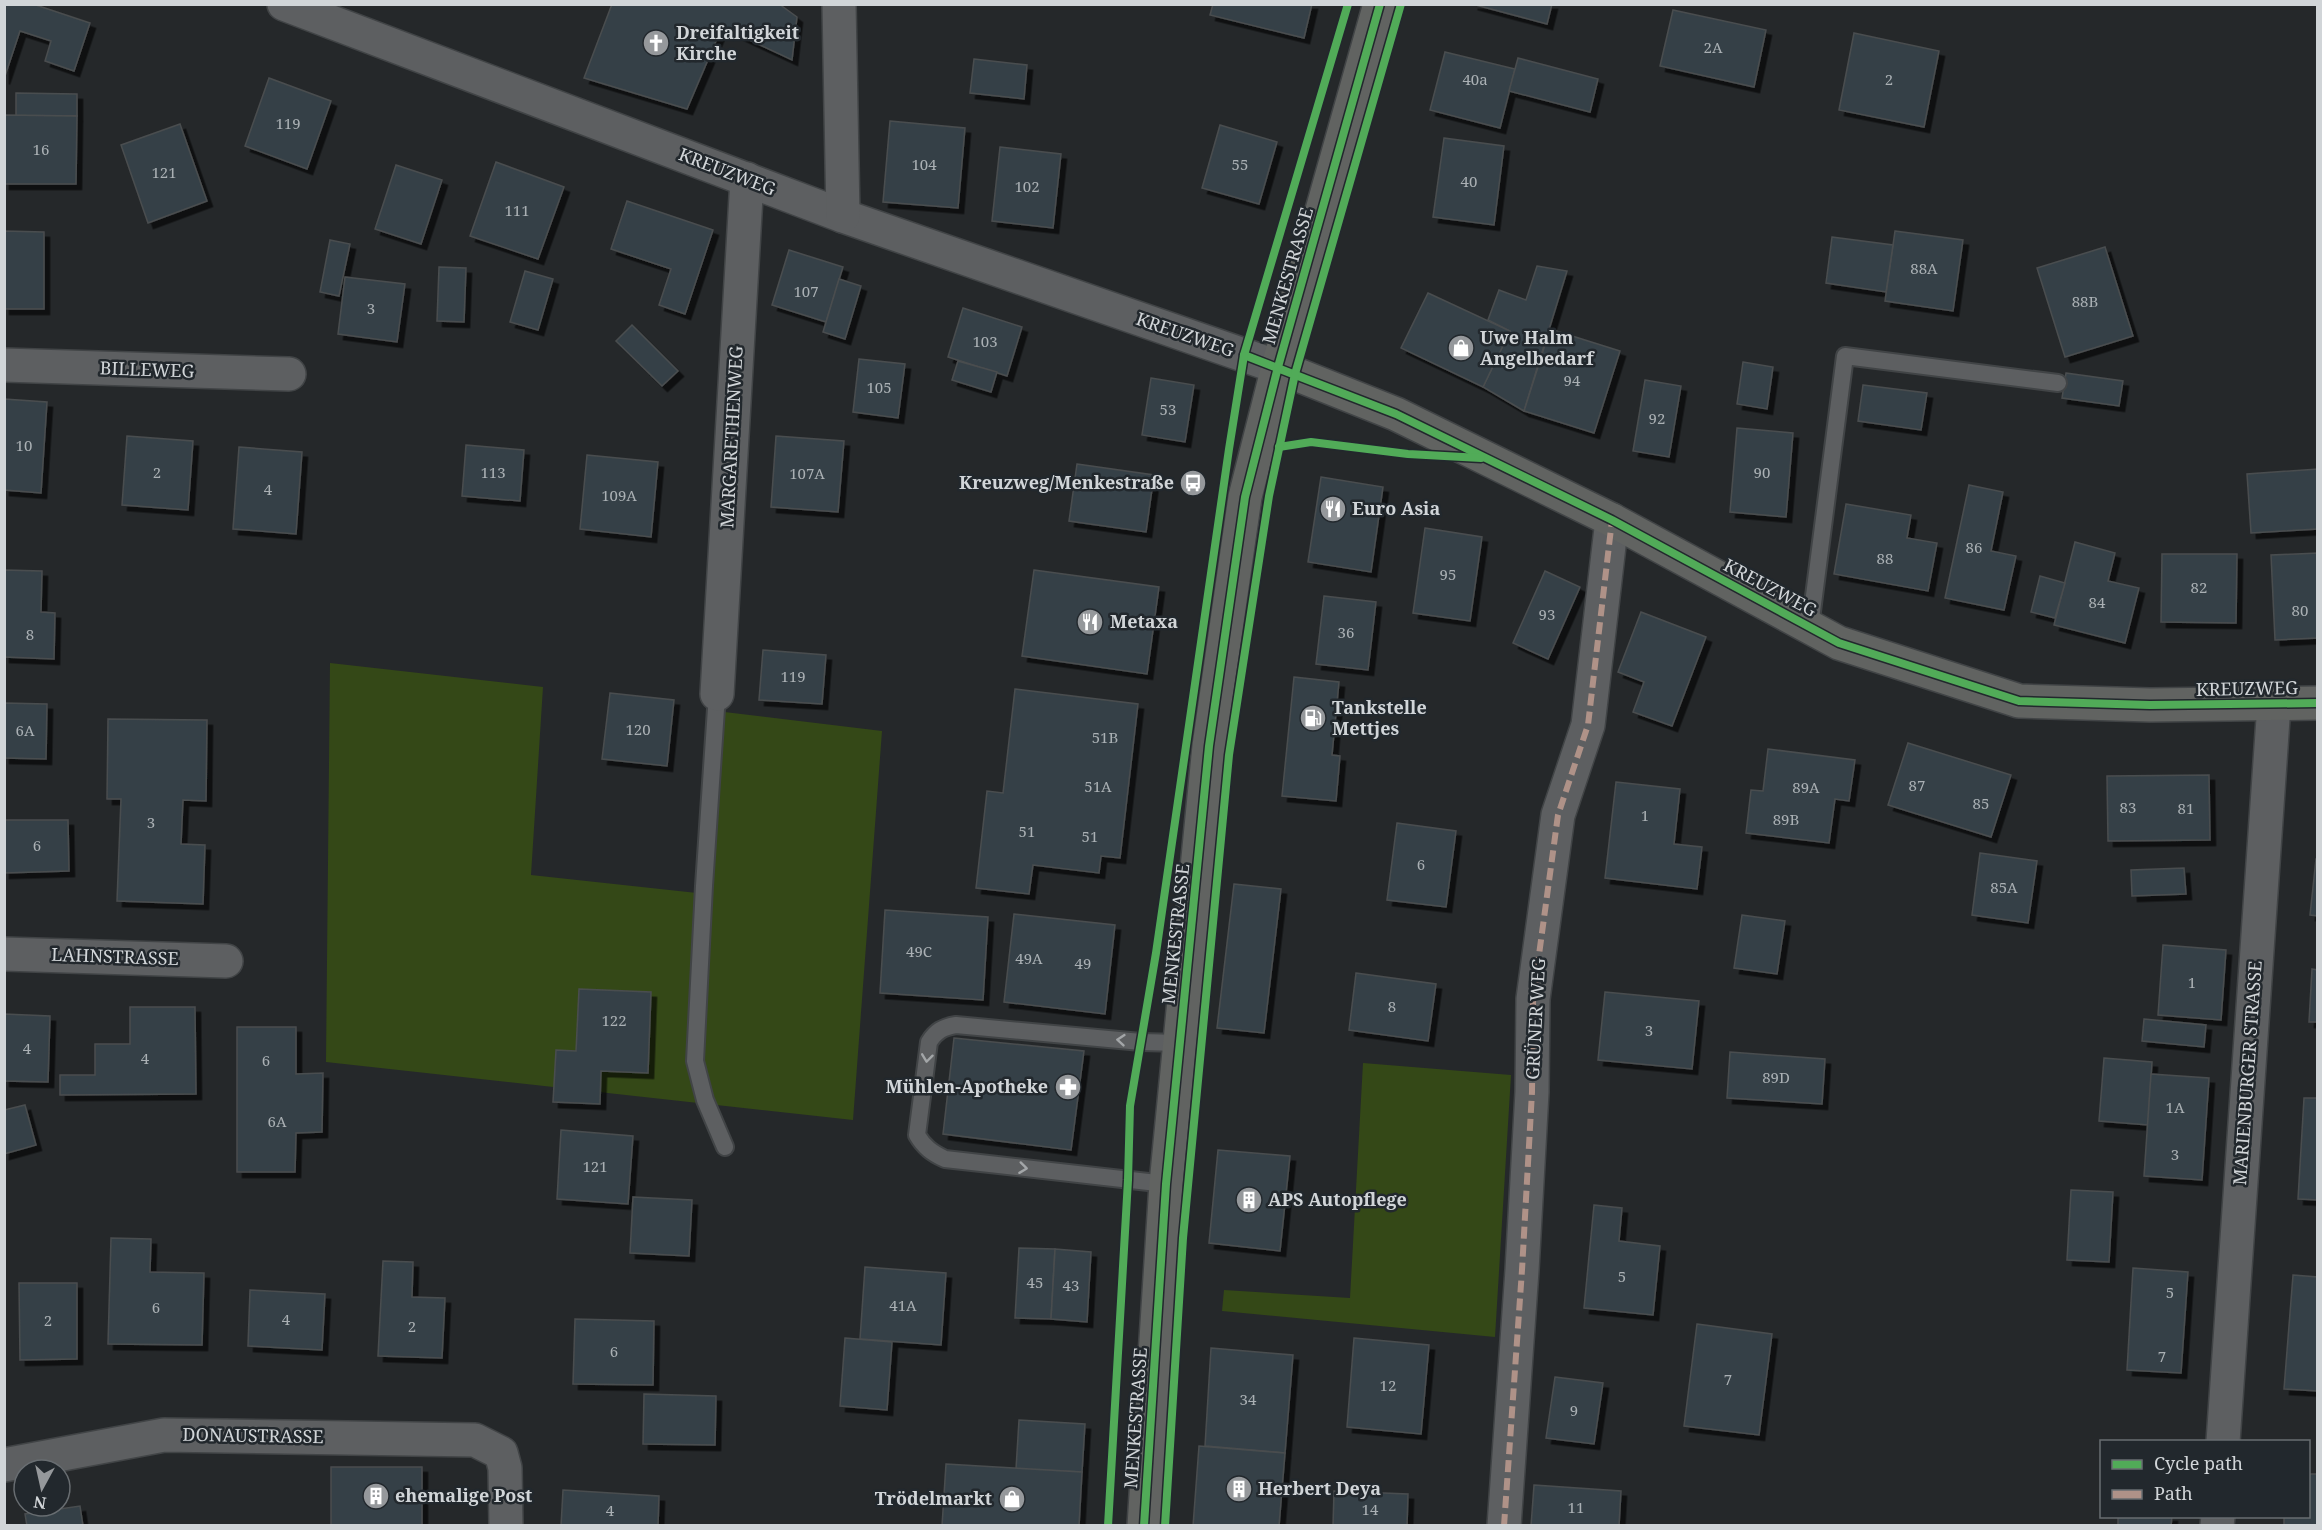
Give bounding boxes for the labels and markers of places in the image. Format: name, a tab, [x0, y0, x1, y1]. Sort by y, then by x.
place label: Dreifaltigkeit Kirche	[676, 20, 799, 65]
church icon: Dreifaltigkeit Kirche	[641, 28, 671, 58]
place label: Uwe Halm Angelbedarf	[1480, 325, 1595, 370]
shop icon: Uwe Halm Angelbedarf	[1446, 333, 1476, 363]
bus stop icon: Kreuzweg/Menkestraße	[1178, 468, 1208, 498]
place label: Kreuzweg/Menkestraße	[959, 470, 1174, 494]
restaurant icon: Euro Asia	[1318, 494, 1348, 524]
place label: Euro Asia	[1352, 496, 1440, 520]
restaurant icon: Metaxa	[1075, 607, 1105, 637]
place label: Metaxa	[1110, 609, 1178, 633]
place label: Tankstelle Mettjes	[1332, 695, 1427, 740]
fuel station icon: Tankstelle Mettjes	[1298, 703, 1328, 733]
pharmacy icon: Mühlen-Apotheke	[1053, 1072, 1083, 1102]
place label: Mühlen-Apotheke	[885, 1074, 1048, 1098]
building icon: APS Autopflege	[1234, 1185, 1264, 1215]
place label: APS Autopflege	[1268, 1187, 1407, 1211]
building icon: Herbert Deya	[1224, 1474, 1254, 1504]
place label: Herbert Deya	[1258, 1476, 1381, 1500]
building icon: ehemalige Post	[361, 1481, 391, 1511]
place label: ehemalige Post	[395, 1483, 532, 1507]
shop icon: Trödelmarkt	[997, 1484, 1027, 1514]
place label: Trödelmarkt	[875, 1486, 992, 1510]

